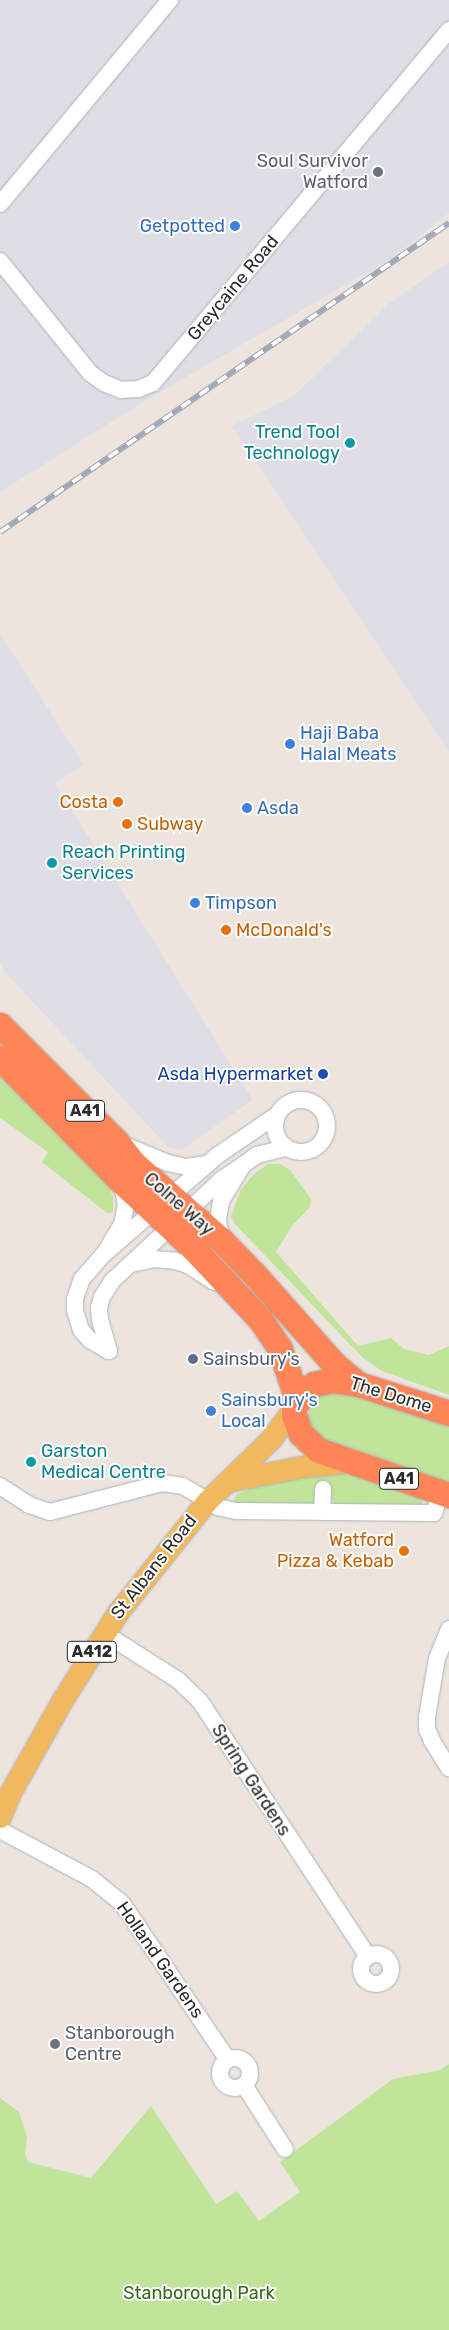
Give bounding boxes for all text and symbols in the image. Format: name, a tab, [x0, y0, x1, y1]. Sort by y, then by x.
place label: Soul Survivor Watford	[257, 151, 368, 193]
marker: Soul Survivor Watford	[372, 166, 384, 178]
place label: Getpotted	[140, 215, 225, 237]
marker: Getpotted	[229, 220, 241, 232]
street label: Greycaine Road	[183, 231, 283, 345]
place label: Trend Tool Technology	[244, 422, 340, 464]
marker: Trend Tool Technology	[344, 437, 356, 449]
place label: Haji Baba Halal Meats	[300, 723, 396, 766]
marker: Haji Baba Halal Meats	[284, 738, 296, 750]
place label: Costa	[60, 791, 108, 813]
marker: Costa	[112, 796, 124, 808]
place label: Asda	[257, 797, 299, 819]
marker: Asda	[241, 802, 253, 814]
place label: Subway	[137, 813, 203, 835]
marker: Subway	[121, 818, 133, 830]
place label: Reach Printing Services	[62, 842, 186, 884]
marker: Reach Printing Services	[46, 857, 58, 869]
place label: Timpson	[205, 892, 277, 914]
marker: Timpson	[189, 897, 201, 909]
place label: McDonald's	[236, 919, 332, 941]
marker: McDonald's	[220, 924, 232, 936]
place label: Asda Hypermarket	[158, 1063, 313, 1085]
marker: Asda Hypermarket	[317, 1068, 329, 1080]
road number: A41	[65, 1098, 105, 1124]
street label: Colne Way	[140, 1168, 218, 1240]
place label: Sainsbury's	[203, 1348, 300, 1370]
marker: Sainsbury's	[187, 1353, 199, 1365]
street label: The Dome	[348, 1372, 434, 1418]
place label: Sainsbury's Local	[221, 1390, 318, 1432]
marker: Sainsbury's Local	[205, 1405, 217, 1417]
place label: Garston Medical Centre	[41, 1441, 166, 1484]
marker: Garston Medical Centre	[25, 1456, 37, 1468]
road number: A41	[379, 1466, 419, 1492]
street label: St Albans Road	[106, 1510, 202, 1624]
place label: Watford Pizza & Kebab	[277, 1530, 394, 1572]
marker: Watford Pizza & Kebab	[398, 1545, 410, 1557]
road number: A412	[66, 1638, 118, 1665]
street label: Spring Gardens	[207, 1720, 295, 1840]
street label: Holland Gardens	[112, 1897, 208, 2023]
place label: Stanborough Centre	[65, 2023, 175, 2066]
marker: Stanborough Centre	[49, 2038, 61, 2050]
park label: Stanborough Park	[123, 2282, 275, 2304]

